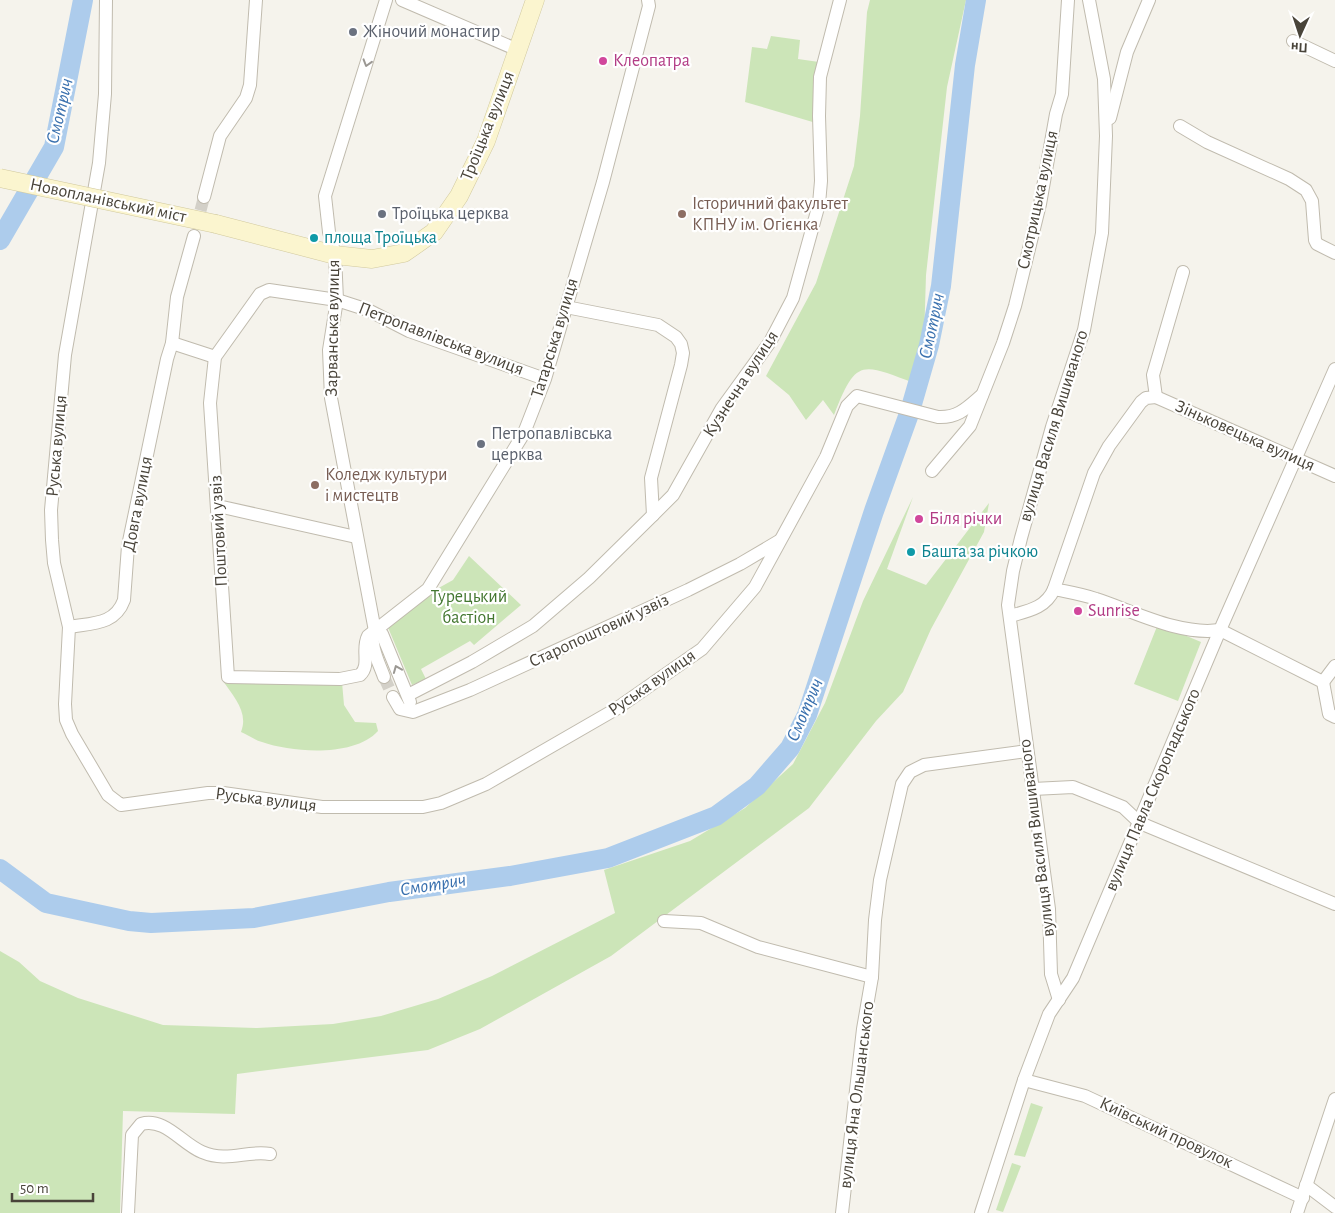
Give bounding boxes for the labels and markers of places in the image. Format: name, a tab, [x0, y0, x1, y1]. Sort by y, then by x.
place label: Жіночий монастир	[363, 23, 500, 41]
marker: Жіночий монастир	[347, 26, 359, 38]
place label: Клеопатра	[613, 52, 690, 70]
marker: Клеопатра	[597, 55, 609, 67]
place label: Історичний факультет КПНУ ім. Огієнка	[692, 195, 849, 234]
place label: Троїцька церква	[392, 205, 509, 223]
marker: Троїцька церква	[376, 208, 388, 220]
marker: Історичний факультет КПНУ ім. Огієнка	[676, 208, 688, 220]
place label: площа Троїцька	[324, 229, 437, 247]
marker: площа Троїцька	[308, 232, 320, 244]
place label: Петропавлівська церква	[491, 425, 612, 464]
marker: Петропавлівська церква	[475, 438, 487, 450]
place label: Коледж культури і мистецтв	[325, 466, 447, 505]
marker: Коледж культури і мистецтв	[309, 479, 321, 491]
place label: Біля річки	[929, 510, 1002, 528]
marker: Біля річки	[913, 513, 925, 525]
place label: Башта за річкою	[921, 543, 1038, 561]
marker: Башта за річкою	[905, 546, 917, 558]
place label: Sunrise	[1088, 602, 1140, 620]
marker: Sunrise	[1072, 605, 1084, 617]

